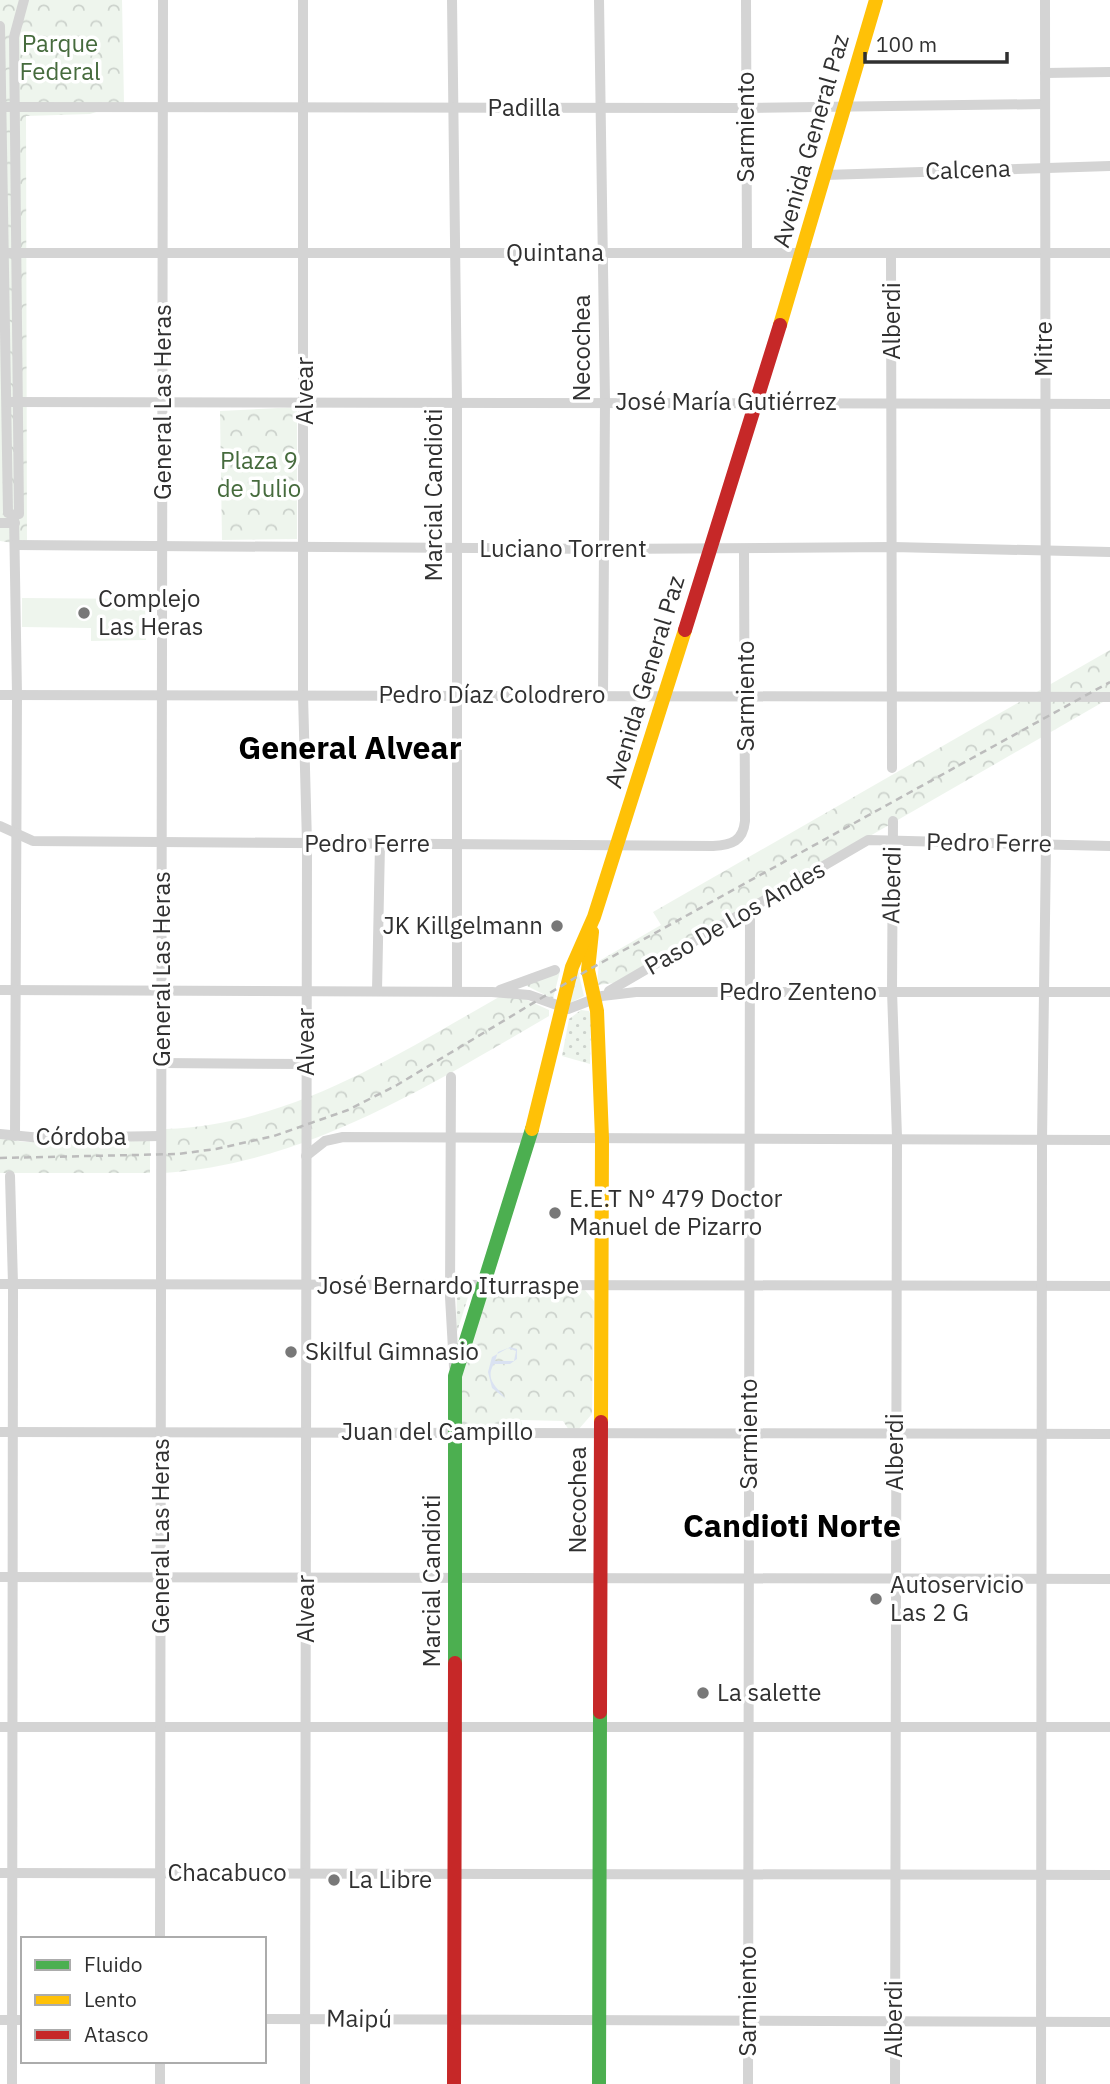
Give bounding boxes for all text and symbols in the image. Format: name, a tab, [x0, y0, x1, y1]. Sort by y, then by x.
scale bar	[865, 21, 1007, 65]
park label: Parque Federal	[19, 27, 101, 87]
street label: Avenida General Paz	[764, 30, 856, 251]
text: 100 m	[876, 30, 937, 58]
street label: Sarmiento	[729, 71, 761, 183]
street label: Padilla	[488, 91, 561, 123]
street label: Calcena	[925, 152, 1012, 186]
street label: Quintana	[506, 236, 604, 268]
street label: Alberdi	[875, 282, 907, 360]
street label: Necochea	[565, 294, 597, 402]
street label: General Las Heras	[146, 304, 178, 500]
street label: Mitre	[1027, 321, 1059, 377]
street label: Alvear	[288, 357, 320, 425]
street label: José María Gutiérrez	[615, 385, 837, 417]
street label: Marcial Candioti	[417, 408, 449, 582]
park label: Plaza 9 de Julio	[217, 444, 301, 504]
street label: Luciano Torrent	[479, 532, 647, 564]
street label: Avenida General Paz	[597, 572, 692, 792]
place label: Complejo Las Heras	[98, 582, 204, 642]
marker: Complejo Las Heras	[76, 605, 92, 621]
street label: Sarmiento	[729, 640, 761, 752]
street label: Pedro Díaz Colodrero	[379, 678, 605, 710]
district label: General Alvear	[238, 726, 462, 768]
street label: Pedro Ferre	[926, 825, 1052, 859]
street label: Pedro Ferre	[304, 827, 430, 859]
street label: Alberdi	[874, 846, 908, 924]
street label: Paso De Los Andes	[638, 852, 831, 982]
street label: General Las Heras	[145, 871, 177, 1067]
place label: JK Killgelmann	[382, 909, 543, 941]
marker: JK Killgelmann	[549, 918, 565, 934]
street label: Pedro Zenteno	[719, 975, 877, 1007]
street label: Alvear	[289, 1008, 321, 1076]
street label: Córdoba	[35, 1120, 127, 1152]
place label: E.E.T N° 479 Doctor Manuel de Pizarro	[569, 1182, 783, 1242]
marker: E.E.T N° 479 Doctor Manuel de Pizarro	[547, 1205, 563, 1221]
street label: José Bernardo Iturraspe	[317, 1269, 579, 1301]
place label: Skilful Gimnasio	[305, 1335, 479, 1367]
marker: Skilful Gimnasio	[283, 1344, 299, 1360]
street label: Sarmiento	[732, 1378, 764, 1490]
street label: Alberdi	[878, 1413, 910, 1491]
street label: Juan del Campillo	[341, 1415, 533, 1447]
street label: General Las Heras	[144, 1438, 176, 1634]
street label: Necochea	[561, 1446, 593, 1554]
street label: Marcial Candioti	[415, 1494, 447, 1668]
district label: Candioti Norte	[683, 1504, 901, 1546]
place label: Autoservicio Las 2 G	[890, 1568, 1024, 1628]
street label: Alvear	[289, 1575, 321, 1643]
marker: Autoservicio Las 2 G	[868, 1591, 884, 1607]
place label: La salette	[717, 1676, 821, 1708]
marker: La salette	[695, 1685, 711, 1701]
street label: Chacabuco	[167, 1856, 287, 1888]
place label: La Libre	[348, 1863, 432, 1895]
marker: La Libre	[326, 1872, 342, 1888]
legend	[21, 1937, 266, 2063]
street label: Sarmiento	[731, 1945, 763, 2057]
text: Fluido	[84, 1950, 143, 1978]
street label: Alberdi	[877, 1980, 909, 2058]
text: Lento	[84, 1985, 137, 2013]
street label: Maipú	[326, 2001, 392, 2035]
text: Atasco	[84, 2020, 148, 2048]

